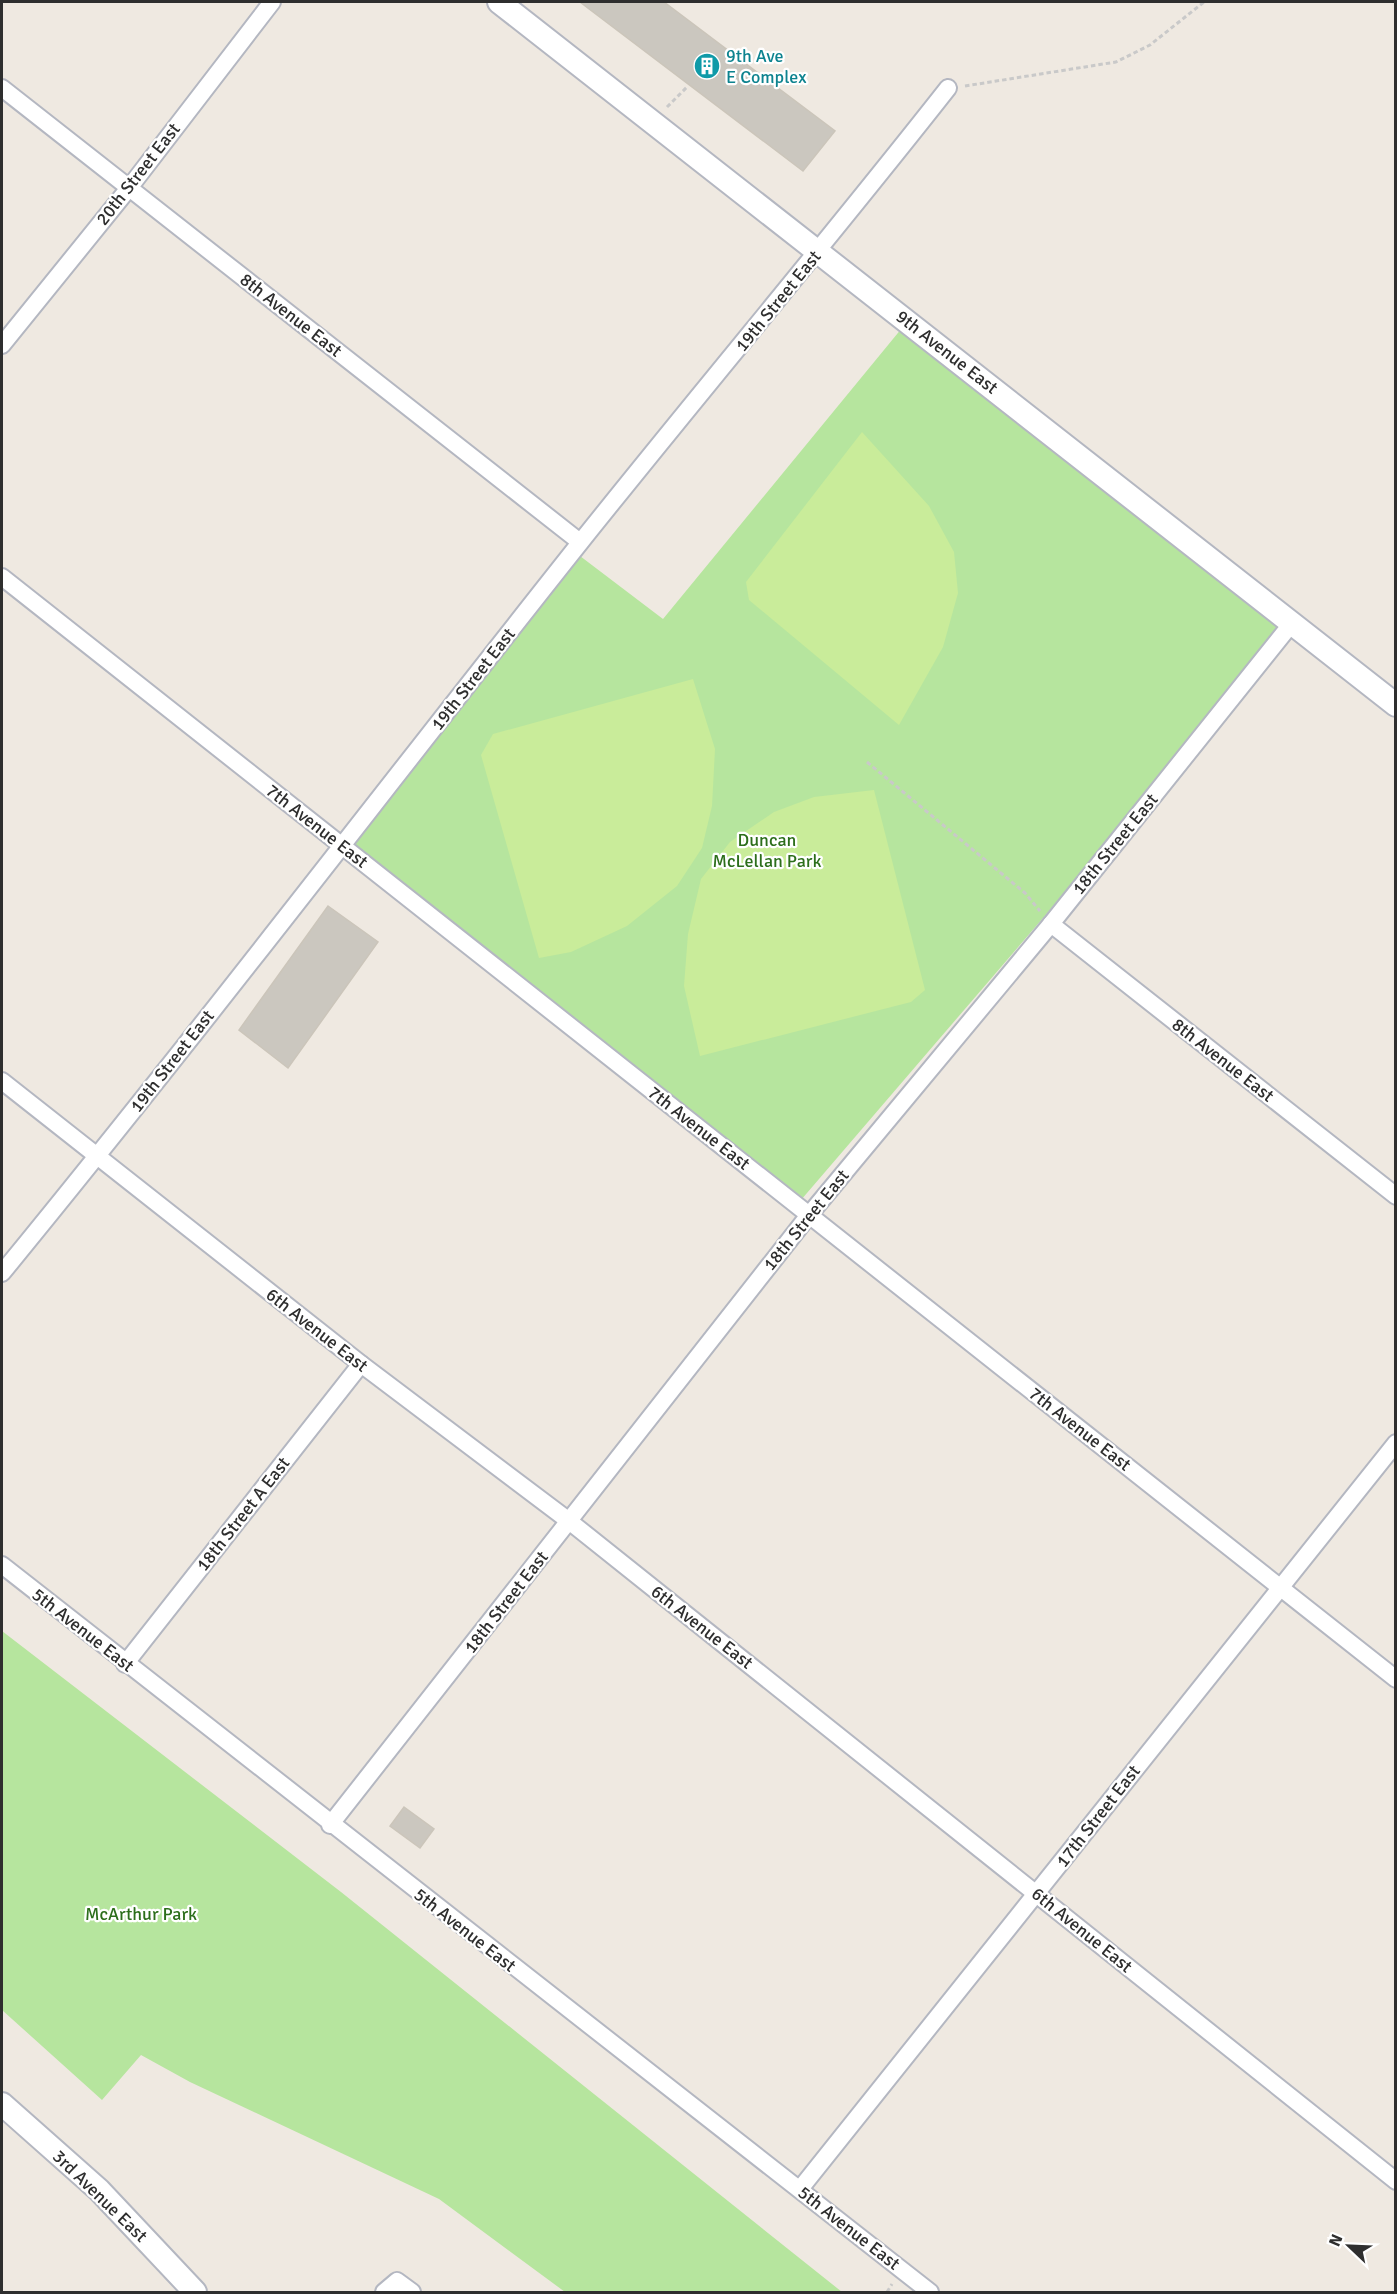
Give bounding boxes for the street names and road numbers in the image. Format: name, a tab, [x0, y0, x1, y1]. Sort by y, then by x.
street label: 20th Street East	[91, 118, 185, 230]
street label: 19th Street East	[731, 246, 825, 356]
street label: 8th Avenue East	[236, 268, 346, 362]
street label: 9th Avenue East	[892, 305, 1002, 399]
street label: 19th Street East	[426, 623, 520, 735]
street label: 7th Avenue East	[262, 779, 372, 873]
street label: 18th Street East	[1068, 789, 1162, 899]
street label: 19th Street East	[125, 1005, 219, 1117]
street label: 8th Avenue East	[1168, 1013, 1278, 1107]
street label: 7th Avenue East	[644, 1081, 754, 1175]
street label: 18th Street East	[759, 1165, 853, 1275]
street label: 6th Avenue East	[262, 1283, 372, 1377]
street label: 7th Avenue East	[1025, 1382, 1135, 1476]
street label: 18th Street A East	[192, 1453, 294, 1575]
street label: 18th Street East	[459, 1546, 553, 1658]
street label: 6th Avenue East	[647, 1580, 757, 1674]
street label: 5th Avenue East	[28, 1583, 138, 1677]
street label: 17th Street East	[1051, 1760, 1145, 1872]
street label: 5th Avenue East	[410, 1883, 520, 1977]
street label: 6th Avenue East	[1027, 1883, 1137, 1977]
street label: 3rd Avenue East	[48, 2145, 152, 2247]
street label: 5th Avenue East	[794, 2181, 904, 2275]

